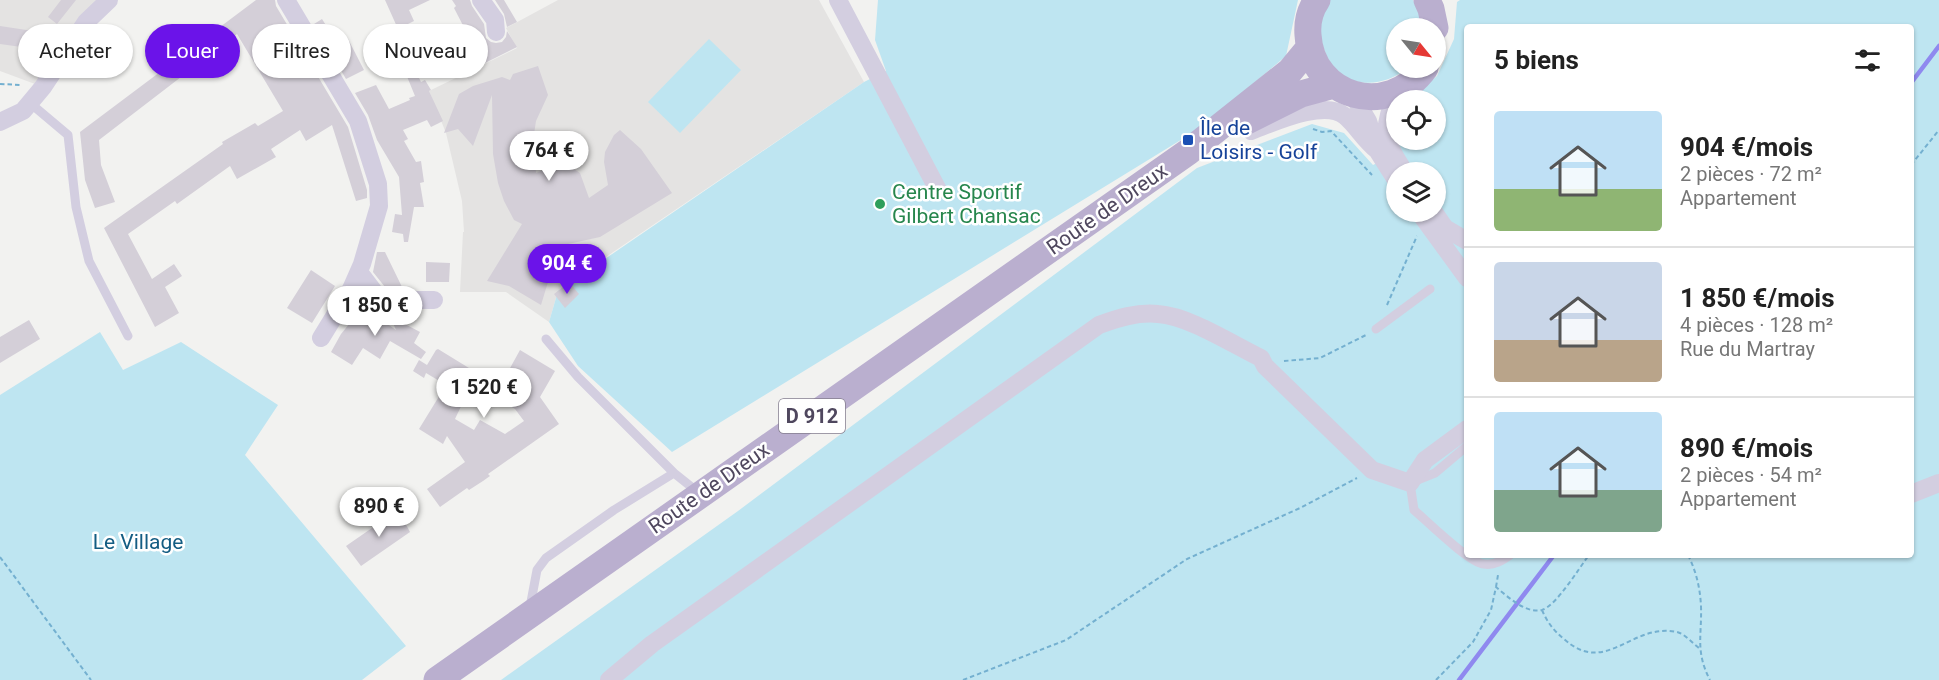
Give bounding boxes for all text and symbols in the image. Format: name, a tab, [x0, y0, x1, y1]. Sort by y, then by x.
north arrow	[1386, 18, 1446, 78]
map controls	[1386, 18, 1446, 222]
chip: Acheter	[18, 24, 133, 78]
chip: Louer	[145, 24, 240, 78]
chip: Filtres	[252, 24, 351, 78]
chip: Nouveau	[363, 24, 488, 78]
icon: filters	[1851, 44, 1884, 77]
text: 5 biens	[1494, 45, 1579, 75]
button: locate	[1386, 90, 1446, 150]
place label: Île de Loisirs - Golf	[1199, 116, 1318, 164]
pin: 764 €	[507, 131, 591, 182]
text: 904 €/mois	[1680, 132, 1813, 162]
marker: Île de Loisirs - Golf	[1181, 133, 1195, 147]
icon: home	[1542, 135, 1614, 207]
text: 764 €	[524, 138, 574, 162]
street label: Route de Dreux	[1042, 159, 1172, 259]
button: layers	[1386, 162, 1446, 222]
text: 2 pièces · 72 m²	[1680, 162, 1822, 186]
place label: Centre Sportif Gilbert Chansac	[892, 180, 1041, 228]
text: Appartement	[1680, 186, 1797, 210]
marker: Centre Sportif Gilbert Chansac	[873, 197, 887, 211]
pin: 904 €	[525, 244, 609, 295]
text: 904 €	[542, 251, 592, 275]
text: 1 850 €/mois	[1680, 283, 1835, 313]
pin: 1 850 €	[320, 286, 430, 337]
icon: home	[1542, 286, 1614, 358]
text: 1 850 €	[341, 293, 409, 317]
text: 4 pièces · 128 m²	[1680, 313, 1833, 337]
text: Rue du Martray	[1680, 337, 1815, 361]
pin: 1 520 €	[429, 368, 539, 419]
text: 1 520 €	[450, 375, 518, 399]
road number: D 912	[779, 399, 845, 433]
text: 890 €/mois	[1680, 433, 1813, 463]
icon: home	[1542, 436, 1614, 508]
street label: Route de Dreux	[644, 438, 774, 538]
text: 2 pièces · 54 m²	[1680, 463, 1822, 487]
pin: 890 €	[337, 487, 421, 538]
text: Appartement	[1680, 487, 1797, 511]
text: 890 €	[354, 494, 404, 518]
park label: Le Village	[93, 530, 183, 554]

